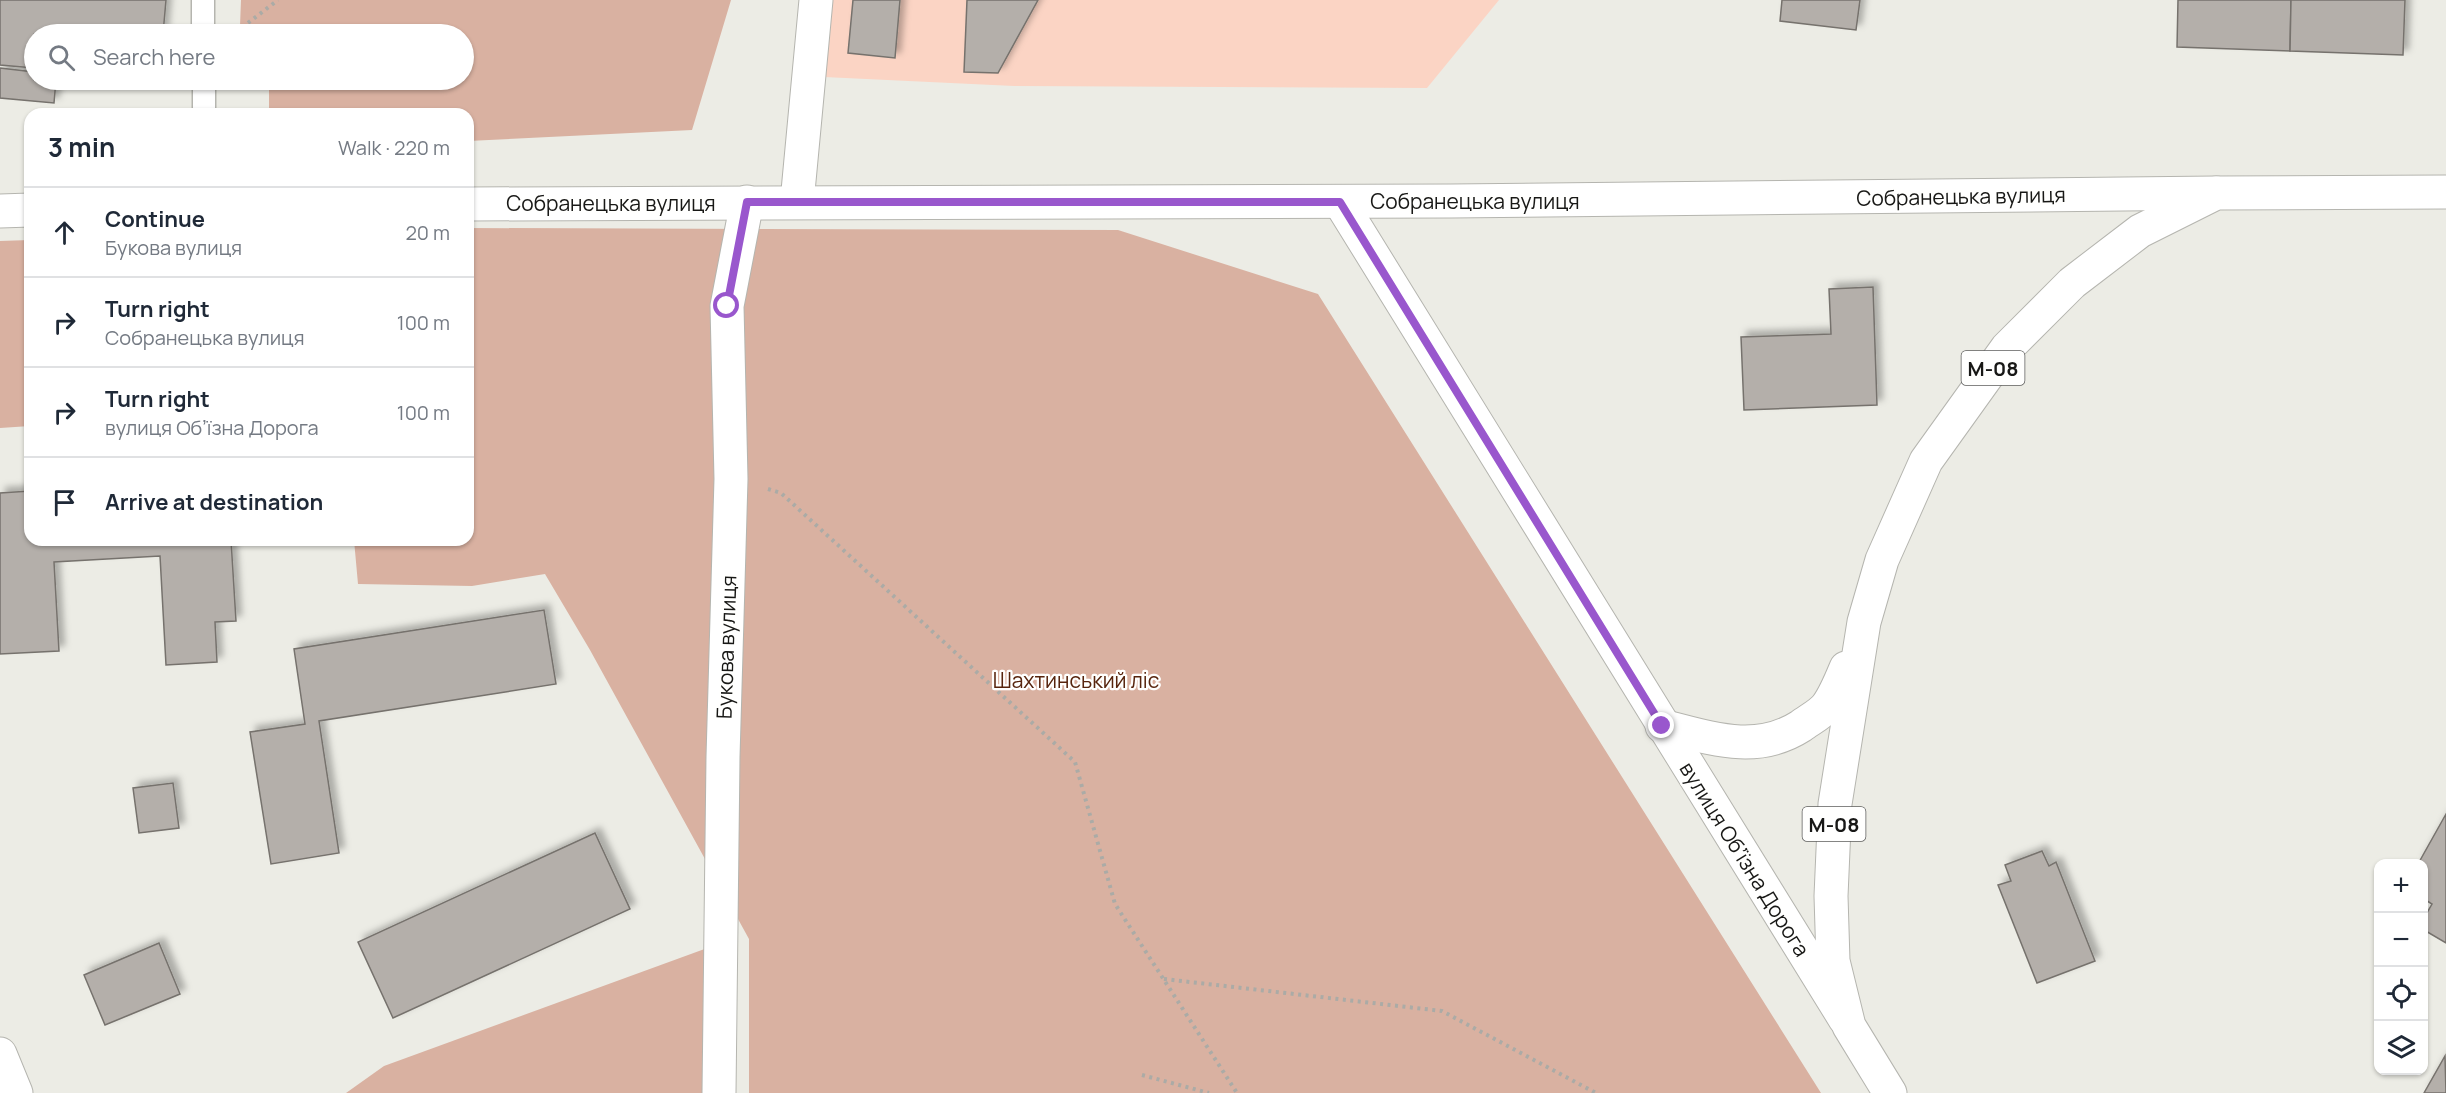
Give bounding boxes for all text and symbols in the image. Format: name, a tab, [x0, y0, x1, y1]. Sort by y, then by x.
search box	[24, 24, 474, 90]
icon: search	[45, 41, 78, 74]
text: Search here	[93, 42, 215, 72]
text: 3 min	[48, 129, 115, 165]
text: Walk · 220 m	[338, 134, 450, 161]
street label: Собранецька вулиця	[1856, 180, 2066, 212]
street label: Собранецька вулиця	[1370, 187, 1580, 215]
street label: Собранецька вулиця	[506, 189, 716, 217]
text: Continue	[105, 204, 205, 234]
icon: ahead	[48, 216, 81, 249]
text: 20 m	[405, 219, 450, 246]
text: Букова вулиця	[105, 234, 242, 261]
route start	[713, 292, 739, 318]
text: Turn right	[105, 294, 210, 324]
icon: right	[48, 306, 81, 339]
text: 100 m	[397, 309, 450, 336]
text: Собранецька вулиця	[105, 324, 304, 351]
road number: М-08	[1962, 351, 2024, 385]
text: Turn right	[105, 384, 210, 414]
icon: right	[48, 396, 81, 429]
text: 100 m	[397, 399, 450, 426]
text: вулиця Обʼїзна Дорога	[105, 414, 319, 441]
icon: arrive	[48, 486, 81, 519]
text: Arrive at destination	[105, 487, 323, 517]
street label: Букова вулиця	[709, 575, 743, 719]
park label: Шахтинський ліс	[993, 666, 1159, 694]
route end	[1648, 712, 1674, 738]
street label: вулиця Обʼїзна Дорога	[1674, 756, 1816, 962]
road number: М-08	[1802, 807, 1866, 841]
map controls	[2374, 859, 2428, 1075]
button: +	[2374, 859, 2428, 913]
button: −	[2374, 913, 2428, 967]
button: locate	[2374, 967, 2428, 1021]
button: layers	[2374, 1021, 2428, 1075]

